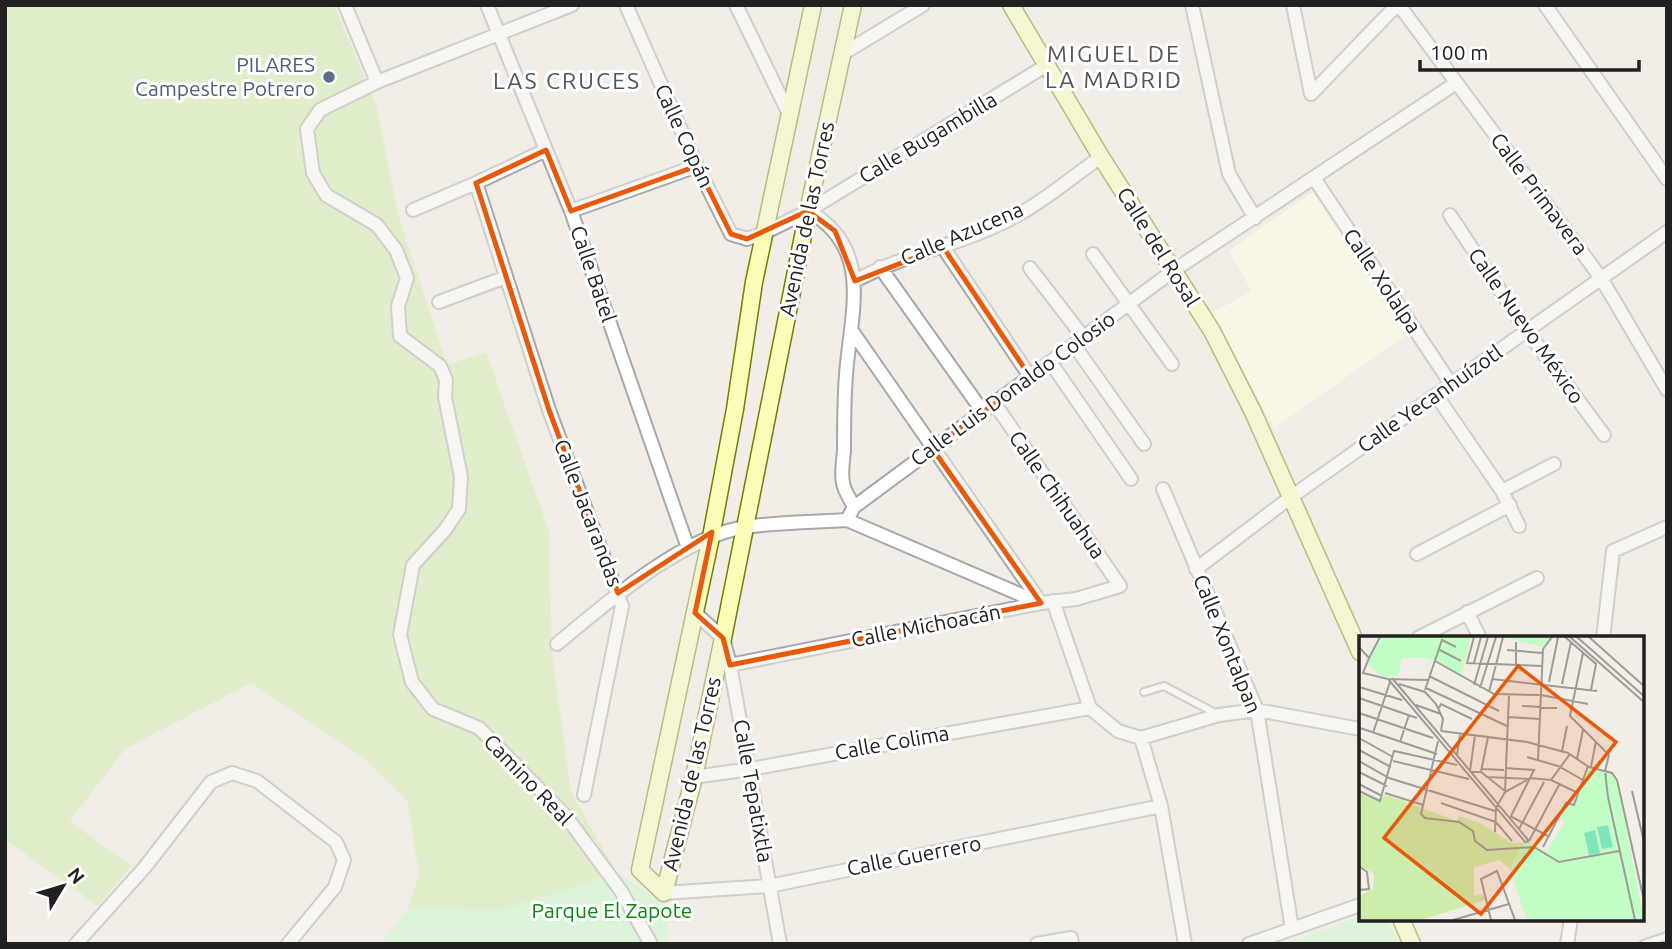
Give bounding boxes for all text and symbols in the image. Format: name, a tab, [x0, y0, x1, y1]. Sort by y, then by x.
scale bar	[1420, 28, 1639, 72]
text: 100 m	[1430, 40, 1488, 64]
district label: MIGUEL DE LA MADRID	[1045, 41, 1183, 92]
place label: PILARES Campestre Potrero	[135, 52, 315, 100]
district label: LAS CRUCES	[493, 68, 641, 93]
marker: PILARES Campestre Potrero	[321, 69, 337, 85]
street label: Calle Copán	[651, 80, 719, 191]
street label: Calle Bugambilla	[854, 87, 1001, 188]
street label: Avenida de las Torres	[774, 119, 838, 318]
street label: Calle Primavera	[1486, 128, 1593, 259]
street label: Calle del Rosal	[1113, 182, 1205, 311]
street label: Calle Azucena	[897, 196, 1026, 270]
street label: Calle Batel	[566, 222, 622, 325]
street label: Calle Xolalpa	[1339, 224, 1427, 337]
street label: Calle Nuevo México	[1464, 243, 1590, 408]
street label: Calle Luis Donaldo Colosio	[905, 306, 1119, 470]
street label: Calle Yecanhuízotl	[1353, 339, 1506, 457]
street label: Calle Chihuahua	[1005, 426, 1111, 563]
street label: Calle Jacarandas	[550, 436, 628, 590]
street label: Calle Xontalpan	[1189, 571, 1267, 717]
street label: Calle Michoacán	[849, 599, 1003, 651]
inset map	[1359, 636, 1644, 921]
street label: Avenida de las Torres	[657, 674, 725, 873]
street label: Calle Tepatixtla	[730, 717, 778, 864]
street label: Calle Colima	[833, 720, 951, 764]
street label: Camino Real	[479, 729, 578, 830]
street label: Calle Guerrero	[845, 830, 983, 880]
north arrow	[28, 851, 98, 921]
text: N	[63, 863, 89, 888]
park label: Parque El Zapote	[532, 898, 692, 922]

